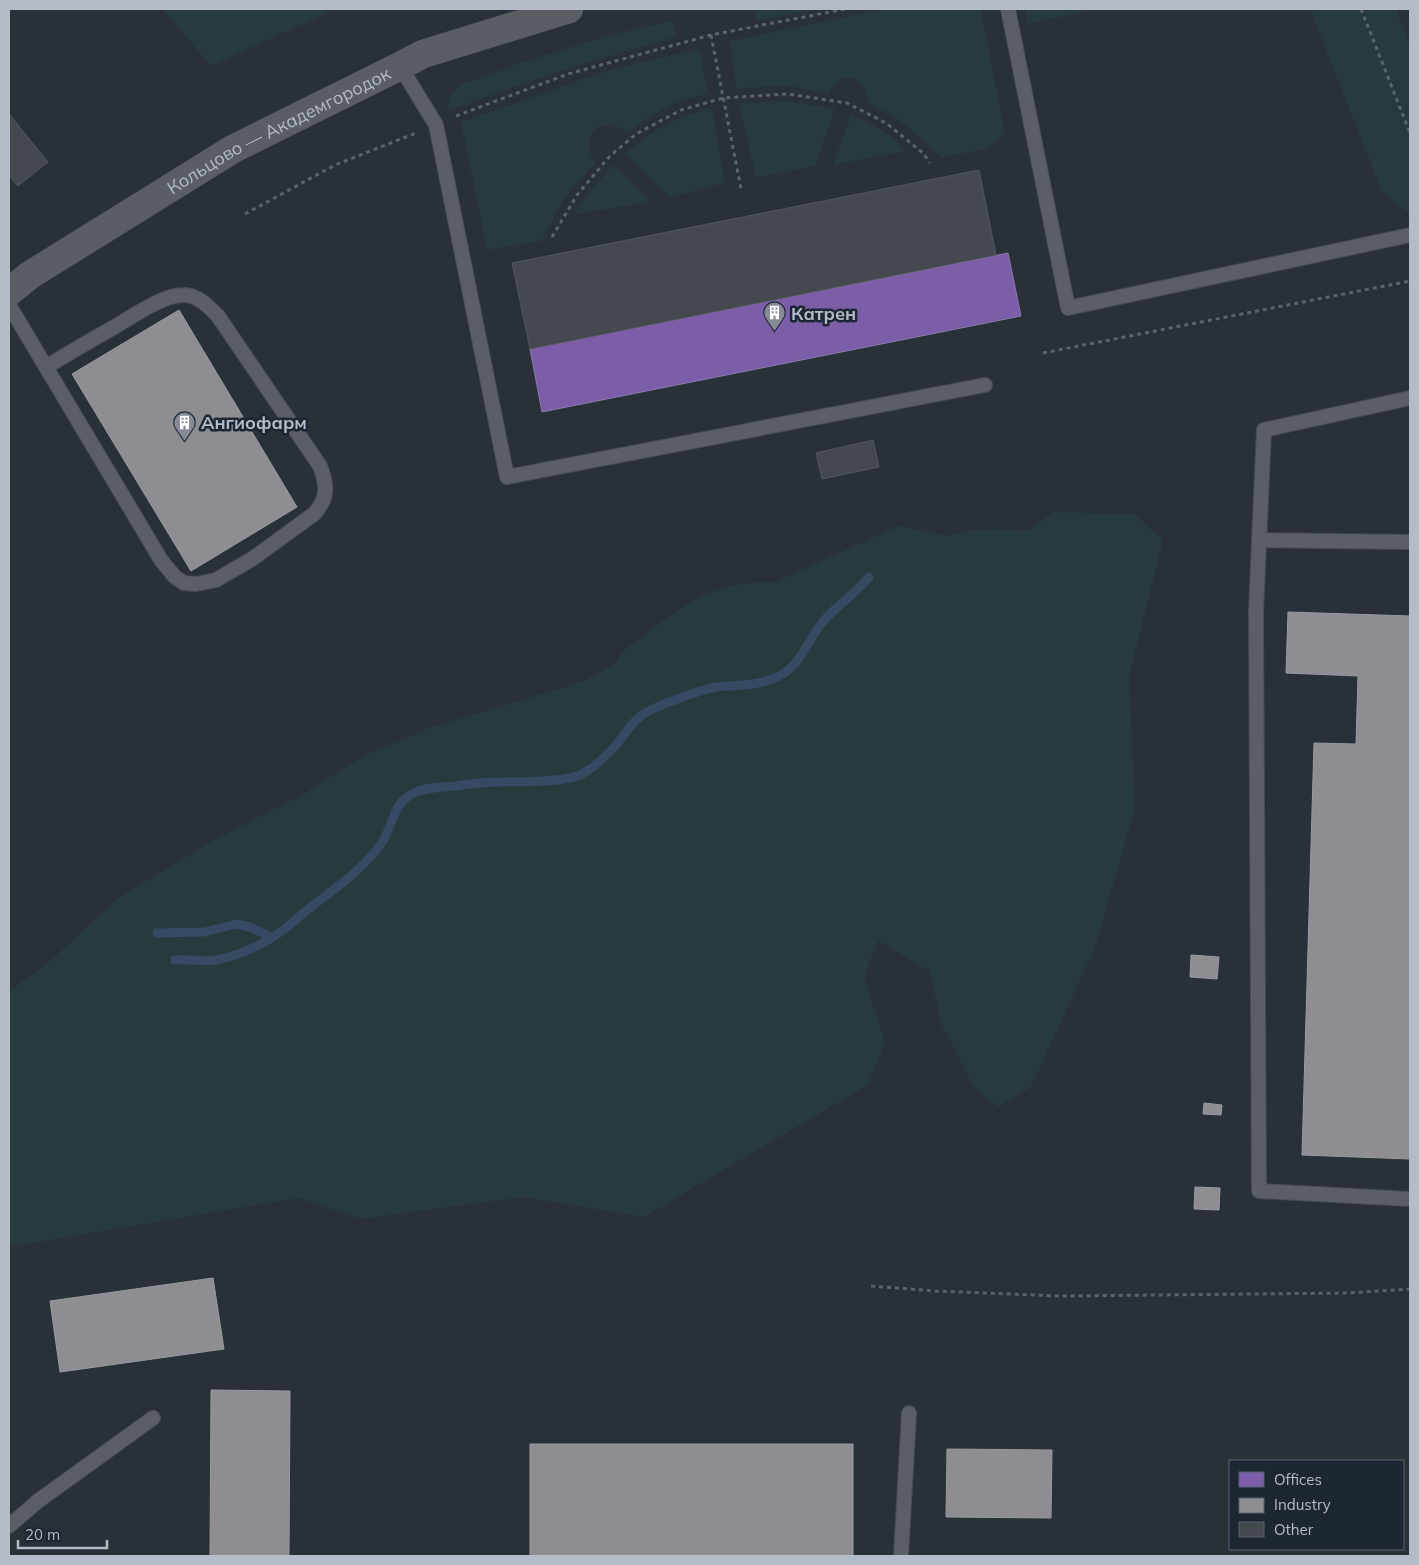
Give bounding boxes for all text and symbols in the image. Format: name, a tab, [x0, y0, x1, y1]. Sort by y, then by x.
street label: Кольцово — Академгородок	[162, 61, 394, 199]
building icon: Катрен	[763, 301, 787, 332]
place label: Катрен	[791, 302, 856, 325]
building icon: Ангиофарм	[173, 410, 197, 441]
place label: Ангиофарм	[201, 411, 307, 434]
legend	[1229, 1460, 1404, 1550]
text: Offices	[1274, 1470, 1322, 1489]
text: Industry	[1274, 1495, 1331, 1514]
scale bar	[18, 1518, 106, 1550]
text: Other	[1274, 1520, 1314, 1539]
text: 20 m	[25, 1525, 60, 1544]

